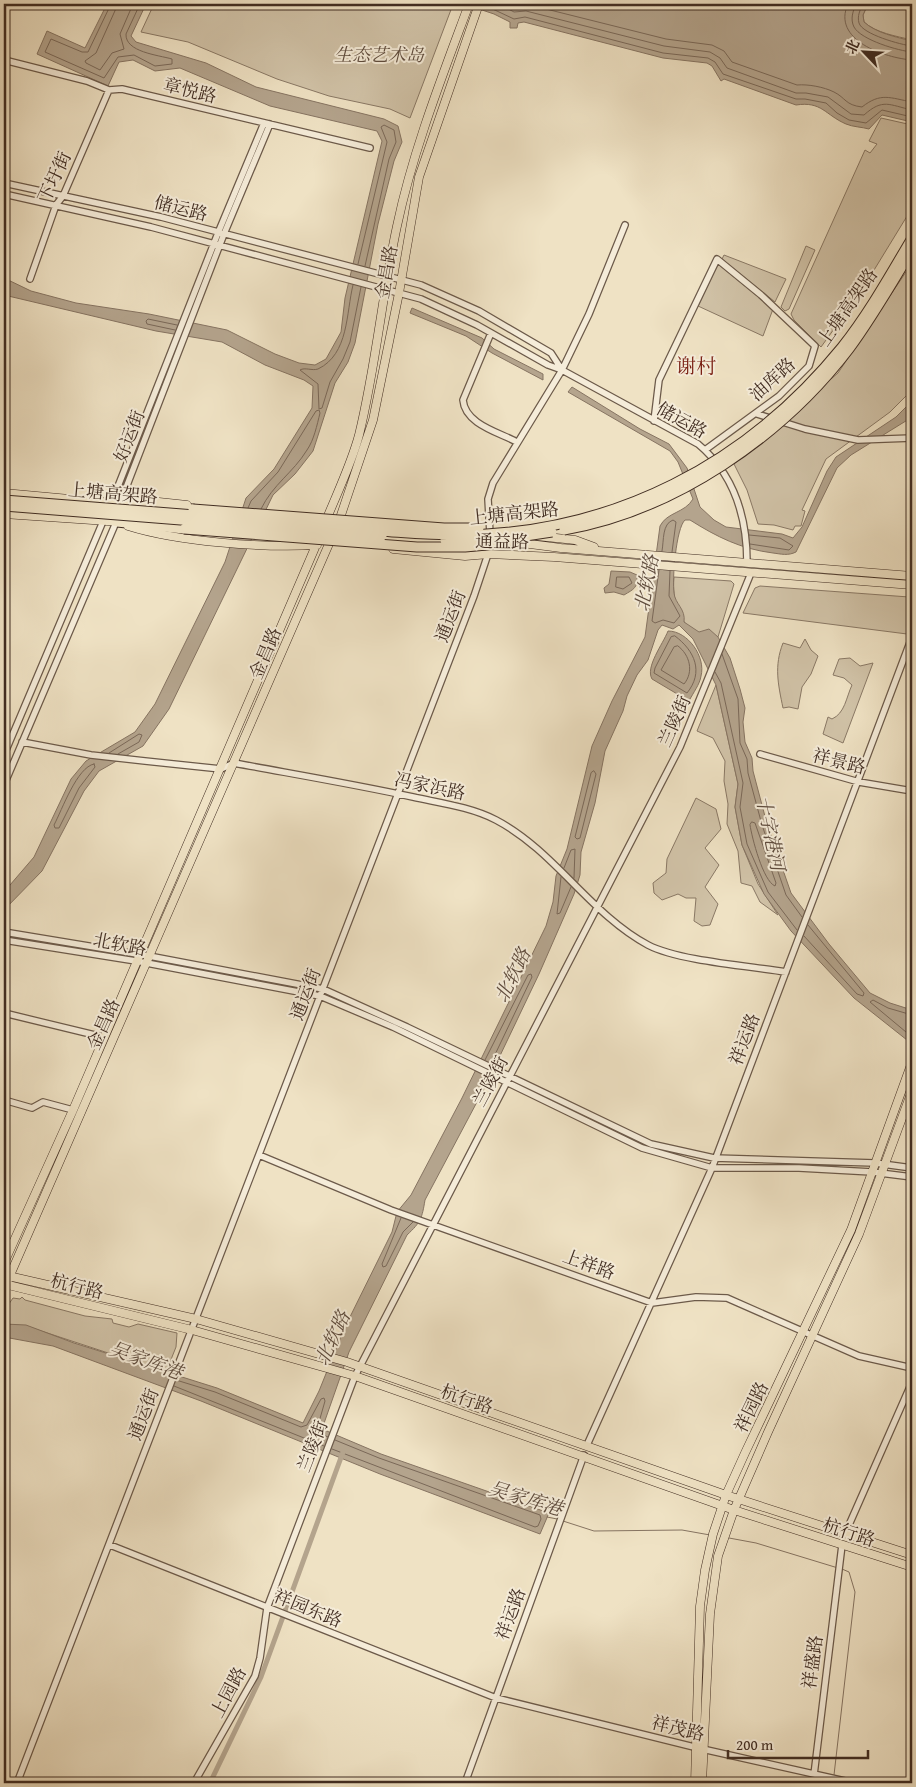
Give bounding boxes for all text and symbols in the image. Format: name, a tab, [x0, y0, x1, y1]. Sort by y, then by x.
north arrow	[838, 28, 888, 78]
text: 北	[840, 36, 864, 57]
park label: 生态艺术岛	[334, 41, 425, 68]
street label: 章悦路	[161, 70, 219, 110]
street label: 下圩街	[30, 147, 78, 207]
street label: 储运路	[152, 188, 210, 228]
street label: 金昌路	[368, 243, 404, 301]
street label: 上塘高架路	[810, 262, 884, 352]
district label: 谢村	[676, 351, 716, 380]
street label: 油库路	[743, 351, 801, 407]
street label: 储运路	[652, 395, 712, 445]
street label: 好运街	[107, 406, 151, 466]
street label: 上塘高架路	[67, 476, 159, 510]
street label: 上塘高架路	[468, 495, 560, 531]
street label: 通益路	[475, 527, 529, 555]
water label: 北软路	[627, 550, 666, 614]
street label: 通运街	[428, 586, 472, 646]
street label: 金昌路	[242, 623, 288, 683]
street label: 兰陵街	[651, 691, 697, 751]
street label: 祥景路	[810, 741, 868, 781]
street label: 冯家浜路	[392, 765, 468, 807]
water label: 十字港河	[749, 793, 793, 876]
street label: 北软路	[91, 926, 149, 962]
water label: 北软路	[487, 941, 538, 1007]
street label: 通运街	[283, 964, 327, 1024]
street label: 金昌路	[80, 994, 126, 1054]
street label: 祥运路	[722, 1009, 766, 1069]
street label: 兰陵街	[465, 1051, 515, 1111]
street label: 上祥路	[559, 1242, 619, 1286]
street label: 杭行路	[48, 1266, 106, 1306]
water label: 北软路	[307, 1304, 358, 1370]
water label: 吴家库港	[105, 1334, 189, 1387]
street label: 杭行路	[437, 1377, 497, 1421]
street label: 祥园路	[727, 1377, 775, 1437]
street label: 通运街	[121, 1384, 165, 1444]
street label: 兰陵街	[290, 1416, 334, 1476]
water label: 吴家库港	[486, 1473, 569, 1523]
street label: 杭行路	[819, 1511, 879, 1553]
street label: 祥园东路	[270, 1582, 346, 1634]
street label: 祥运路	[488, 1584, 532, 1644]
street label: 祥盛路	[795, 1633, 829, 1691]
street label: 上园路	[203, 1662, 253, 1722]
street label: 祥茂路	[649, 1708, 707, 1748]
scale bar	[728, 1727, 868, 1759]
text: 200 m	[736, 1734, 774, 1755]

